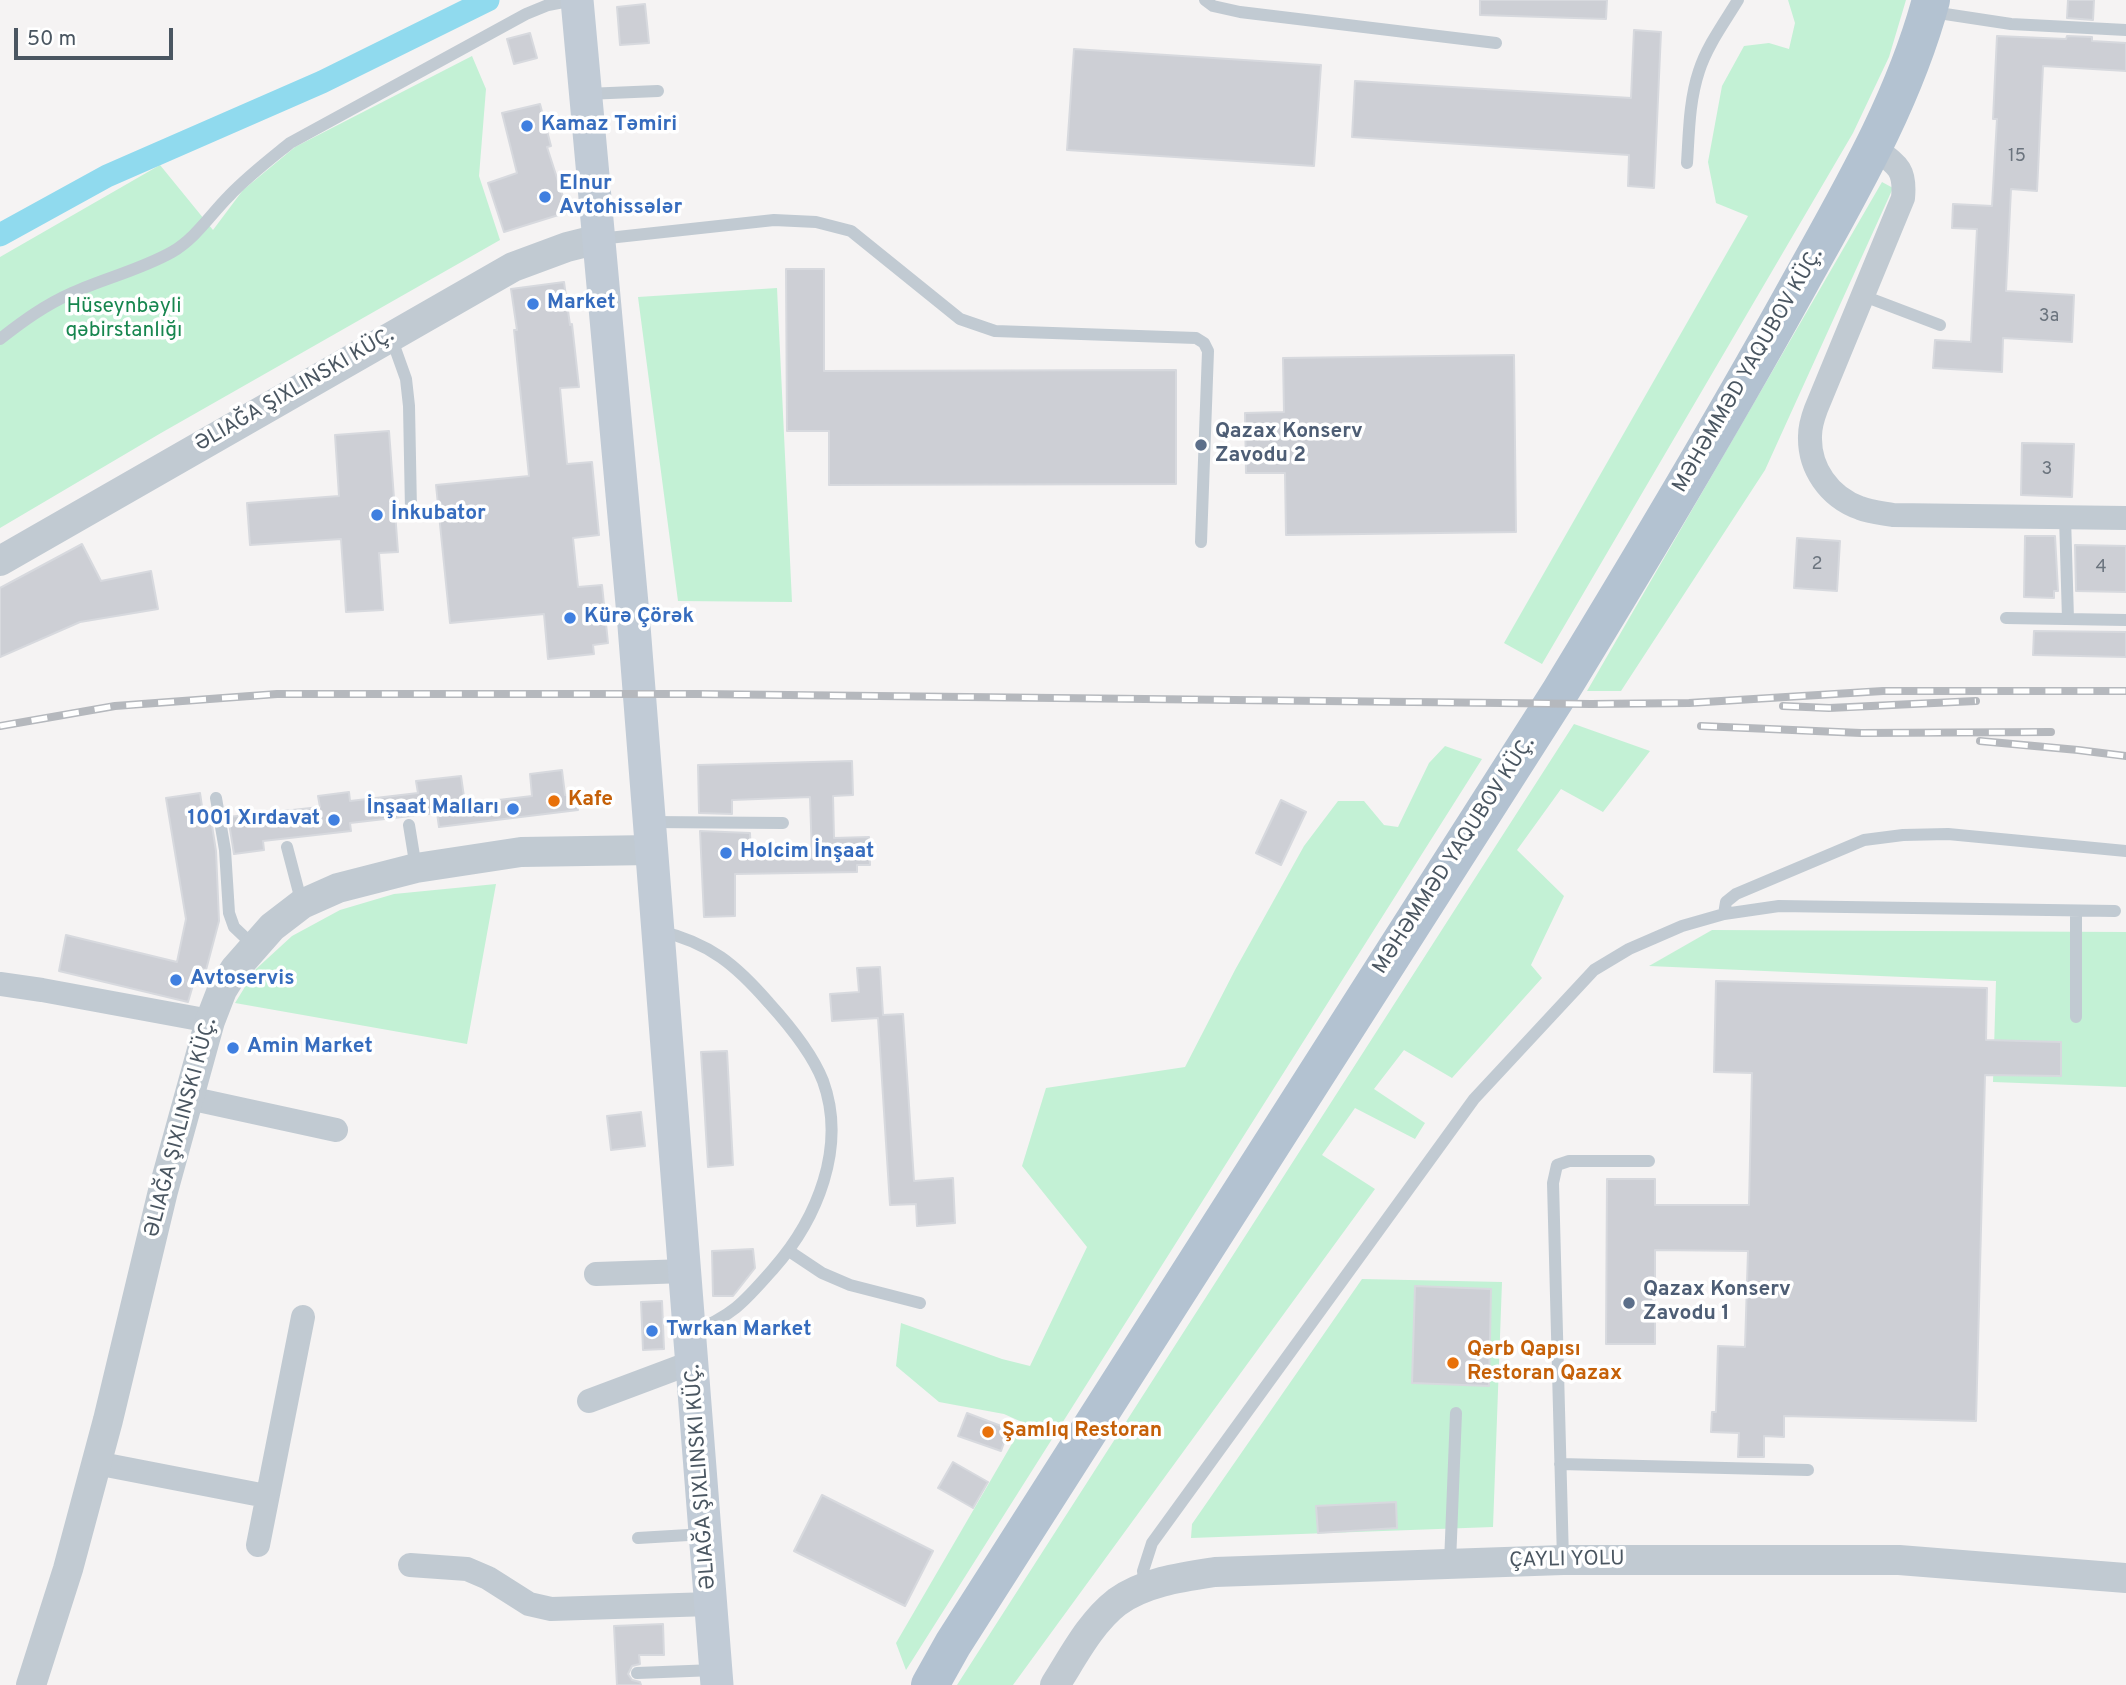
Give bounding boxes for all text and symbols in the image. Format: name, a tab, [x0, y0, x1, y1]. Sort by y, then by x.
scale bar	[18, 14, 177, 58]
text: 50 m	[27, 26, 76, 53]
place label: Kamaz Təmiri	[541, 113, 677, 139]
marker: Kamaz Təmiri	[519, 118, 535, 134]
house number: 15	[2008, 146, 2026, 168]
place label: Elnur Avtohissələr	[559, 172, 682, 222]
marker: Elnur Avtohissələr	[537, 189, 553, 205]
street label: MƏHƏMMƏD YAQUBOV KÜÇ.	[1669, 244, 1829, 498]
place label: Market	[547, 291, 616, 317]
park label: Hüseynbəyli qəbirstanlığı	[66, 295, 182, 345]
marker: Market	[525, 296, 541, 312]
house number: 3a	[2039, 306, 2059, 328]
street label: ƏLIAĞA ŞIXLINSKI KÜÇ.	[191, 324, 399, 458]
place label: Qazax Konserv Zavodu 2	[1215, 420, 1363, 470]
marker: Qazax Konserv Zavodu 2	[1193, 437, 1209, 453]
house number: 3	[2042, 459, 2052, 481]
place label: İnkubator	[391, 502, 486, 528]
marker: İnkubator	[369, 507, 385, 523]
house number: 2	[1811, 554, 1823, 576]
house number: 4	[2095, 557, 2107, 579]
place label: Kürə Çörək	[584, 605, 694, 631]
marker: Kürə Çörək	[562, 610, 578, 626]
street label: MƏHƏMMƏD YAQUBOV KÜÇ.	[1369, 733, 1541, 979]
place label: Kafe	[568, 788, 613, 814]
marker: Kafe	[546, 793, 562, 809]
place label: İnşaat Malları	[366, 796, 499, 822]
marker: İnşaat Malları	[505, 801, 521, 817]
place label: 1001 Xırdavat	[188, 807, 320, 833]
marker: 1001 Xırdavat	[326, 812, 342, 828]
place label: Holcim İnşaat	[740, 840, 874, 866]
marker: Holcim İnşaat	[718, 845, 734, 861]
place label: Avtoservis	[190, 967, 294, 993]
marker: Avtoservis	[168, 972, 184, 988]
street label: ƏLIAĞA ŞIXLINSKI KÜÇ.	[141, 1016, 223, 1240]
place label: Amin Market	[247, 1035, 373, 1061]
marker: Amin Market	[225, 1040, 241, 1056]
place label: Qazax Konserv Zavodu 1	[1643, 1278, 1791, 1328]
marker: Qazax Konserv Zavodu 1	[1621, 1295, 1637, 1311]
place label: Twrkan Market	[666, 1318, 811, 1344]
marker: Twrkan Market	[644, 1323, 660, 1339]
place label: Qərb Qapısı Restoran Qazax	[1467, 1338, 1622, 1388]
marker: Qərb Qapısı Restoran Qazax	[1445, 1355, 1461, 1371]
street label: ƏLIAĞA ŞIXLINSKI KÜÇ.	[682, 1363, 722, 1591]
place label: Şamlıq Restoran	[1002, 1419, 1162, 1445]
marker: Şamlıq Restoran	[980, 1424, 996, 1440]
street label: ÇAYLI YOLU	[1509, 1547, 1625, 1575]

